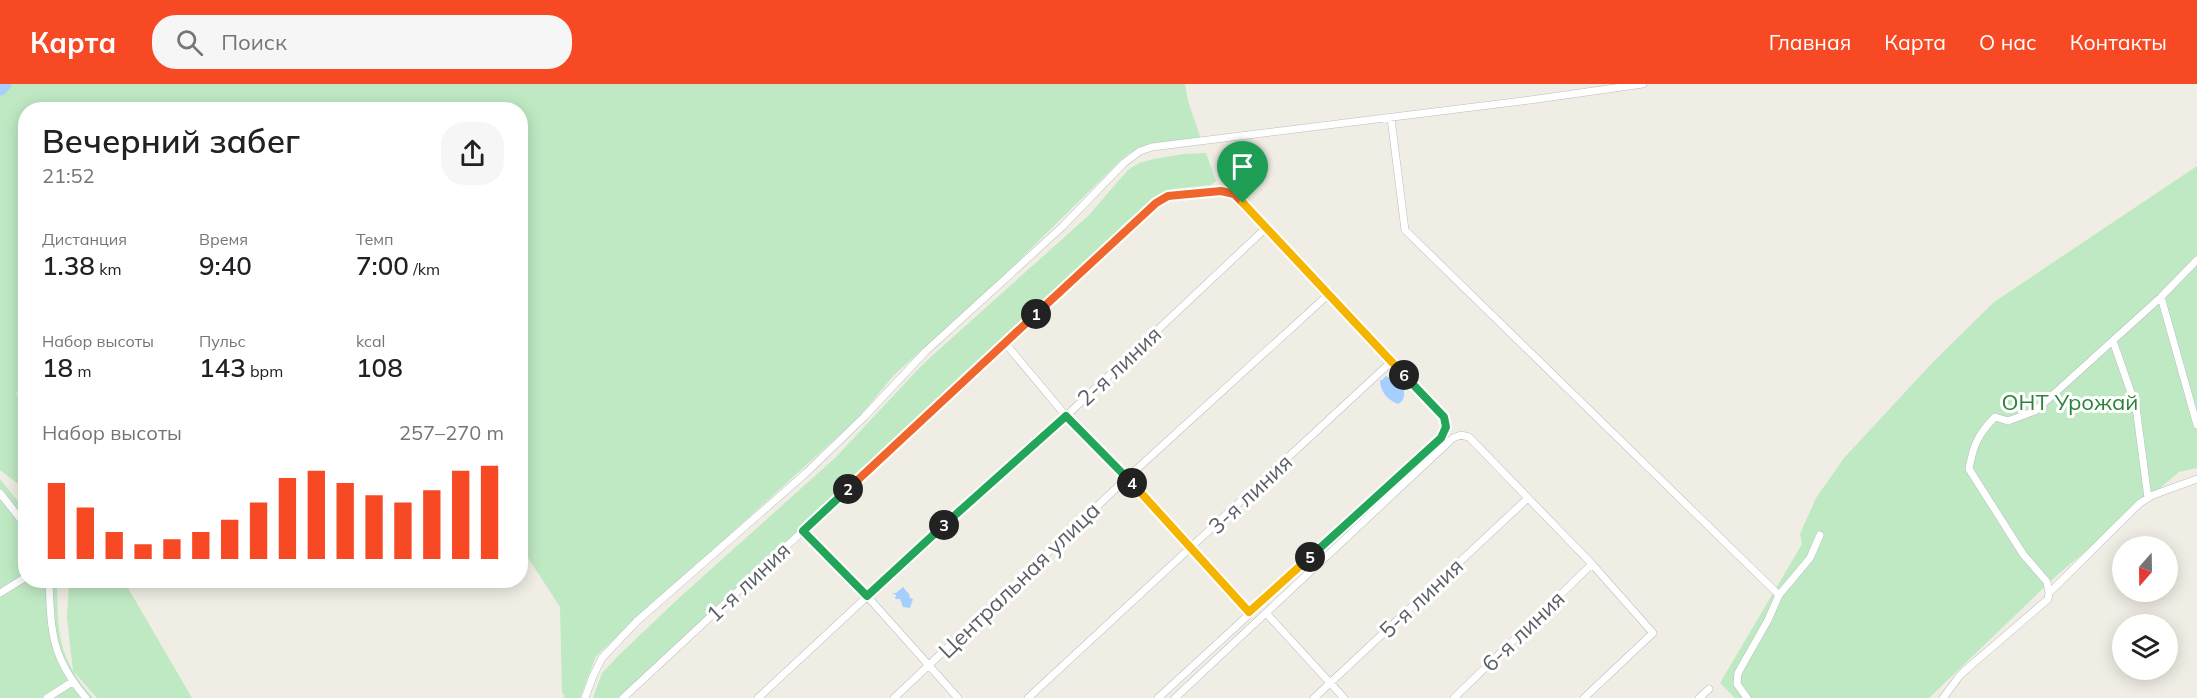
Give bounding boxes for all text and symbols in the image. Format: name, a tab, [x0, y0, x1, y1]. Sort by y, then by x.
search box	[152, 15, 572, 69]
text: Карта	[30, 25, 116, 60]
icon: search	[173, 26, 206, 59]
text: Поиск	[221, 28, 287, 56]
text: Главная	[1769, 29, 1851, 55]
text: Карта	[1884, 29, 1946, 55]
text: О нас	[1979, 29, 2037, 55]
text: Контакты	[2070, 29, 2167, 55]
text: Вечерний забег	[42, 120, 300, 161]
button: share	[441, 122, 504, 185]
pin	[1217, 141, 1268, 203]
icon: arrive	[1226, 150, 1259, 183]
text: 21:52	[42, 163, 95, 188]
text: Дистанция	[42, 229, 127, 249]
text: Время	[199, 229, 248, 249]
text: Темп	[356, 229, 394, 249]
text: 1.38	[42, 249, 95, 282]
text: 9:40	[199, 249, 252, 282]
text: 7:00	[356, 249, 409, 282]
text: km	[95, 259, 121, 279]
text: /km	[409, 259, 440, 279]
pin: 1	[1021, 299, 1051, 329]
text: 1	[1031, 304, 1041, 324]
street label: 2-я линия	[1071, 320, 1167, 412]
text: Набор высоты	[42, 331, 154, 351]
text: Пульс	[199, 331, 246, 351]
text: kcal	[356, 331, 385, 351]
text: 18	[42, 351, 73, 384]
text: 143	[199, 351, 246, 384]
text: 108	[356, 351, 403, 384]
pin: 6	[1389, 360, 1419, 390]
text: m	[73, 361, 91, 381]
text: bpm	[246, 361, 283, 381]
text: 6	[1399, 365, 1409, 385]
park label: ОНТ Урожай	[2002, 388, 2138, 416]
text: Набор высоты	[42, 420, 182, 445]
text: 257–270 m	[399, 420, 504, 445]
street label: 3-я линия	[1202, 448, 1298, 540]
pin: 4	[1117, 468, 1147, 498]
text: 4	[1127, 473, 1137, 493]
pin: 2	[833, 474, 863, 504]
text: 2	[843, 479, 853, 499]
street label: Центральная улица	[933, 496, 1105, 664]
pin: 3	[929, 510, 959, 540]
text: 3	[939, 515, 949, 535]
street label: 1-я линия	[700, 536, 796, 628]
north arrow	[2112, 536, 2178, 602]
map controls	[2112, 536, 2178, 680]
pin: 5	[1295, 542, 1325, 572]
text: 5	[1305, 547, 1315, 567]
street label: 5-я линия	[1373, 552, 1469, 644]
street label: 6-я линия	[1476, 585, 1570, 677]
button: layers	[2112, 614, 2178, 680]

